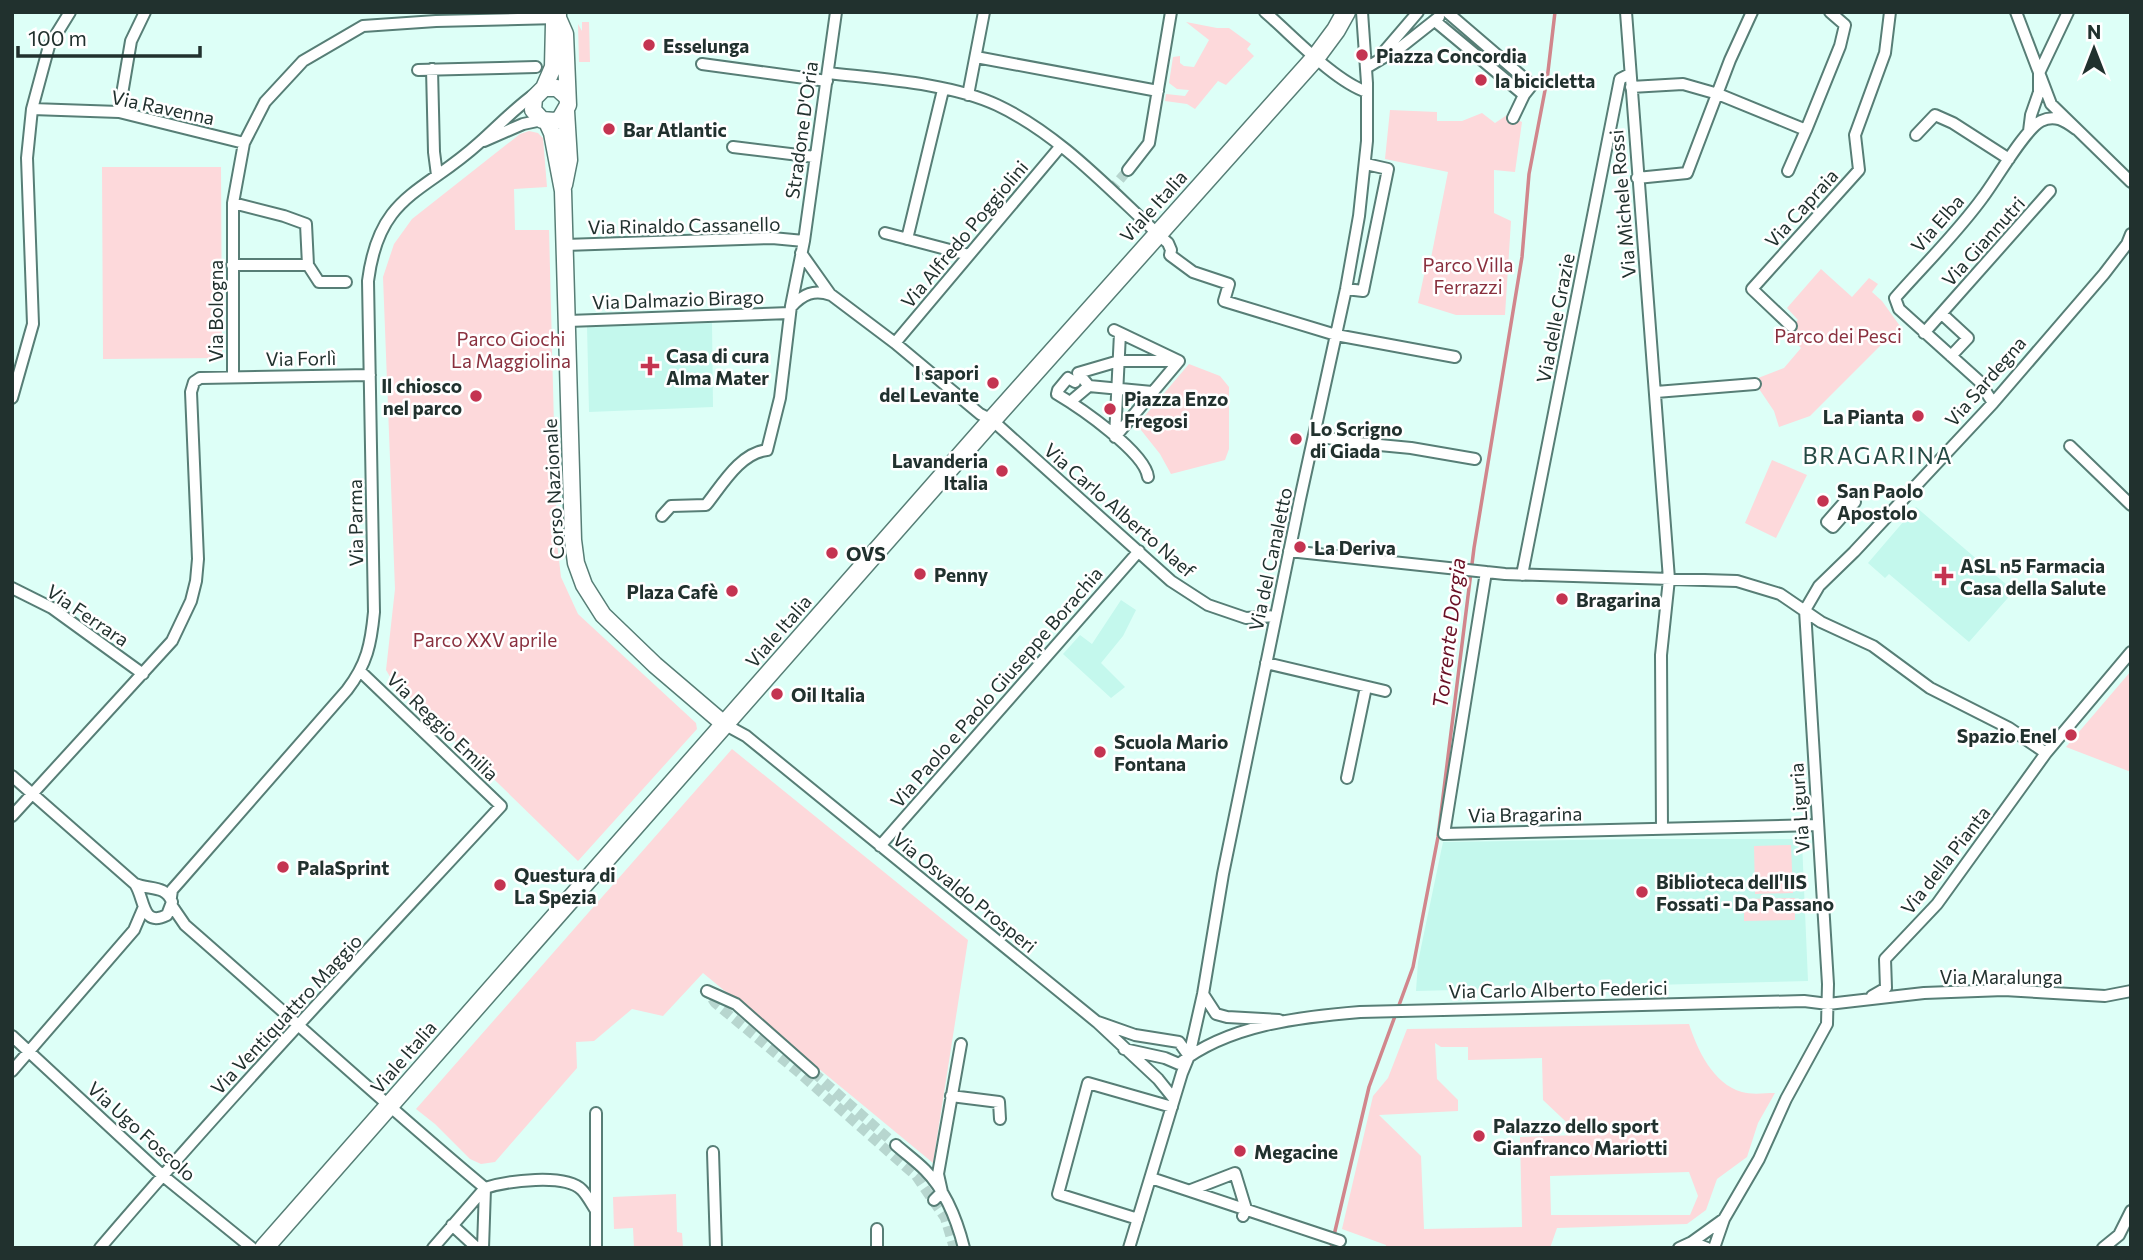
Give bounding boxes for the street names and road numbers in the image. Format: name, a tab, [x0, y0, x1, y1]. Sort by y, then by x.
street label: Stradone D'Oria	[780, 60, 822, 200]
street label: Via Ravenna	[109, 85, 217, 129]
street label: Via Michele Rossi	[1604, 129, 1640, 279]
street label: Via Alfredo Poggiolini	[896, 156, 1032, 312]
street label: Via Capraia	[1760, 164, 1842, 252]
street label: Viale Italia	[1115, 165, 1191, 247]
street label: Via Elba	[1906, 190, 1968, 256]
street label: Via Giannutri	[1937, 191, 2029, 291]
street label: Via Rinaldo Cassanello	[587, 212, 781, 238]
street label: Via delle Grazie	[1531, 251, 1579, 385]
street label: Via Bologna	[204, 260, 227, 362]
street label: Via Dalmazio Birago	[592, 285, 764, 313]
street label: Via Sardegna	[1940, 331, 2030, 431]
street label: Via Forlì	[265, 346, 337, 370]
street label: Corso Nazionale	[538, 418, 568, 560]
street label: Via Carlo Alberto Naef	[1040, 438, 1201, 582]
street label: Via Parma	[343, 479, 367, 567]
street label: Via del Canaletto	[1244, 485, 1296, 633]
street label: Via Paolo e Paolo Giuseppe Borachia	[885, 562, 1107, 812]
street label: Via Ferrara	[42, 579, 134, 651]
street label: Viale Italia	[740, 590, 816, 672]
street label: Via Reggio Emilia	[382, 667, 504, 785]
street label: Via Liguria	[1784, 762, 1814, 854]
street label: Via della Pianta	[1896, 801, 1994, 919]
street label: Via Bragarina	[1468, 802, 1582, 826]
street label: Via Osvaldo Prosperi	[888, 827, 1042, 957]
street label: Via Ventiquattro Maggio	[206, 929, 366, 1099]
street label: Via Maralunga	[1939, 965, 2063, 988]
street label: Via Carlo Alberto Federici	[1448, 976, 1668, 1002]
street label: Viale Italia	[365, 1016, 441, 1098]
street label: Via Ugo Foscolo	[83, 1076, 201, 1186]

